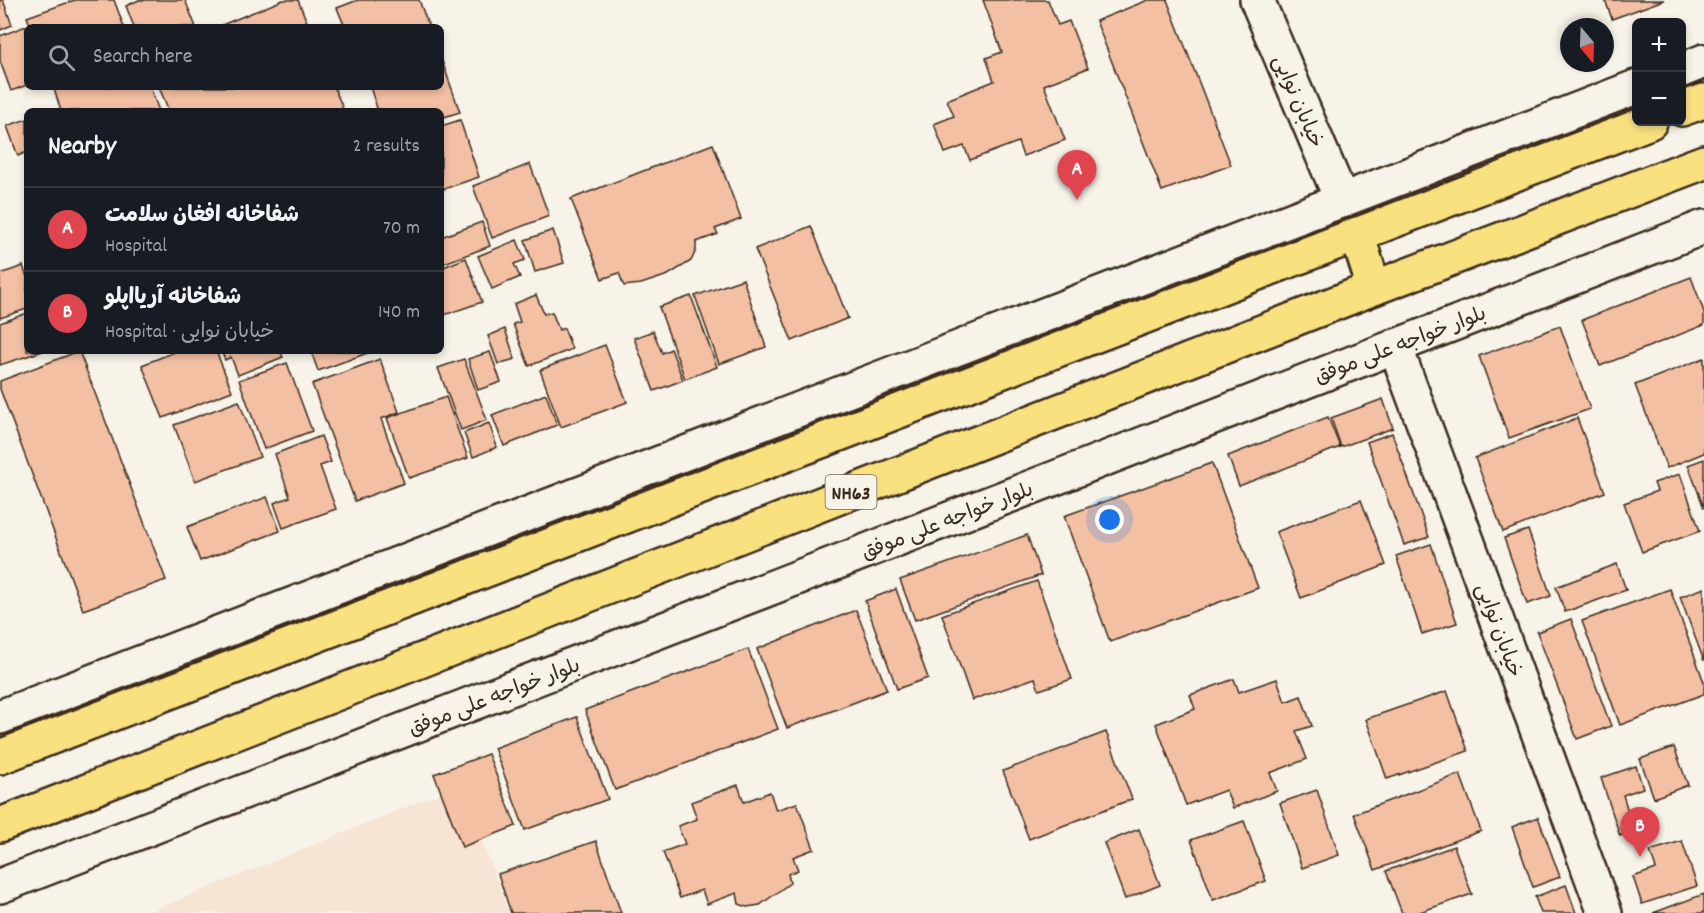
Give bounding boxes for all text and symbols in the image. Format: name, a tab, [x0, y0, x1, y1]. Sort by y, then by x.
north arrow	[1560, 18, 1614, 72]
map controls	[1632, 18, 1686, 126]
button: +	[1632, 18, 1686, 72]
search box	[24, 24, 444, 90]
icon: search	[45, 41, 78, 74]
text: Search here	[93, 42, 192, 73]
street label: خیابان نوایی	[1263, 51, 1329, 153]
button: −	[1632, 72, 1686, 126]
text: Nearby	[48, 129, 116, 166]
text: 2 results	[353, 133, 420, 161]
pin: A	[1058, 150, 1096, 200]
text: شفاخانه افغان سلامت	[105, 201, 299, 232]
text: A	[62, 215, 73, 243]
text: 70 m	[383, 215, 420, 243]
text: Hospital	[105, 233, 167, 261]
text: شفاخانه آریااپلو	[105, 283, 241, 314]
text: B	[63, 299, 72, 327]
text: 140 m	[378, 299, 420, 327]
street label: بلوار خواجه علی موفق	[1311, 300, 1491, 393]
text: Hospital · خیابان نوایی	[105, 319, 274, 347]
road number: NH63	[826, 475, 876, 509]
street label: بلوار خواجه علی موفق	[858, 476, 1038, 569]
your location	[1095, 505, 1124, 534]
street label: خیابان نوایی	[1466, 580, 1528, 682]
street label: بلوار خواجه علی موفق	[405, 652, 585, 745]
pin: B	[1620, 808, 1660, 857]

